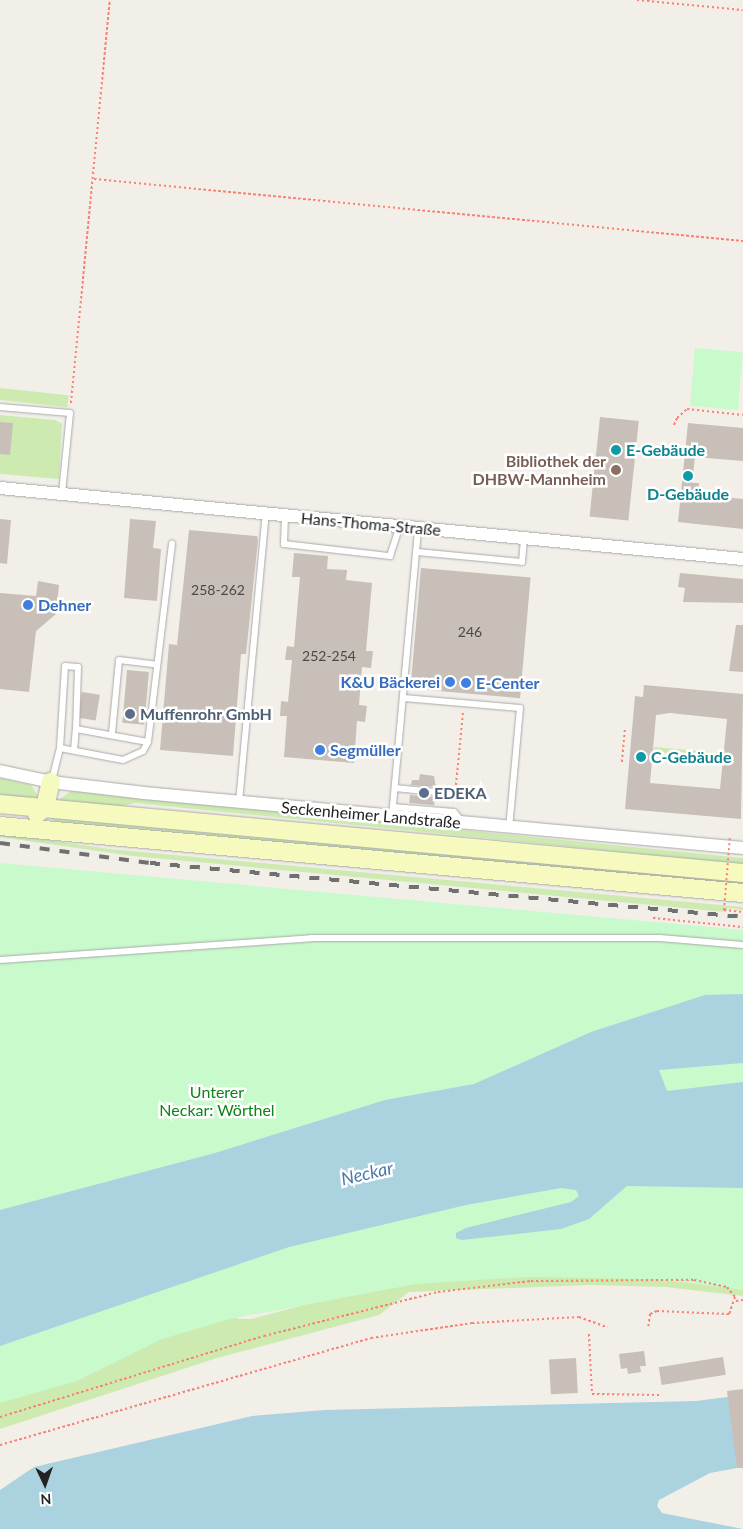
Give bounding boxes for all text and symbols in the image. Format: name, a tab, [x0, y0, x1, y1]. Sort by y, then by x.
place label: E-Gebäude	[626, 440, 705, 460]
marker: E-Gebäude	[610, 444, 622, 456]
place label: Bibliothek der DHBW-Mannheim	[473, 451, 606, 489]
marker: Bibliothek der DHBW-Mannheim	[610, 464, 622, 476]
marker: D-Gebäude	[682, 470, 694, 482]
place label: D-Gebäude	[647, 484, 729, 504]
street label: Hans-Thoma-Straße	[300, 508, 442, 540]
house number: 258-262	[191, 582, 245, 598]
place label: Dehner	[38, 595, 91, 615]
marker: Dehner	[22, 599, 34, 611]
house number: 246	[458, 624, 482, 640]
house number: 252-254	[302, 648, 356, 664]
place label: K&U Bäckerei	[340, 672, 440, 692]
place label: E-Center	[476, 673, 539, 693]
marker: K&U Bäckerei	[444, 676, 456, 688]
marker: E-Center	[460, 677, 472, 689]
place label: Muffenrohr GmbH	[140, 704, 272, 724]
marker: Muffenrohr GmbH	[124, 708, 136, 720]
place label: Segmüller	[330, 740, 401, 760]
marker: Segmüller	[314, 744, 326, 756]
place label: C-Gebäude	[651, 747, 731, 767]
marker: C-Gebäude	[635, 751, 647, 763]
place label: EDEKA	[434, 783, 487, 803]
marker: EDEKA	[418, 787, 430, 799]
street label: Seckenheimer Landstraße	[280, 798, 462, 832]
park label: Unterer Neckar: Wörthel	[159, 1082, 275, 1120]
water label: Neckar	[339, 1157, 395, 1189]
north arrow	[20, 1459, 70, 1509]
text: N	[40, 1491, 52, 1508]

